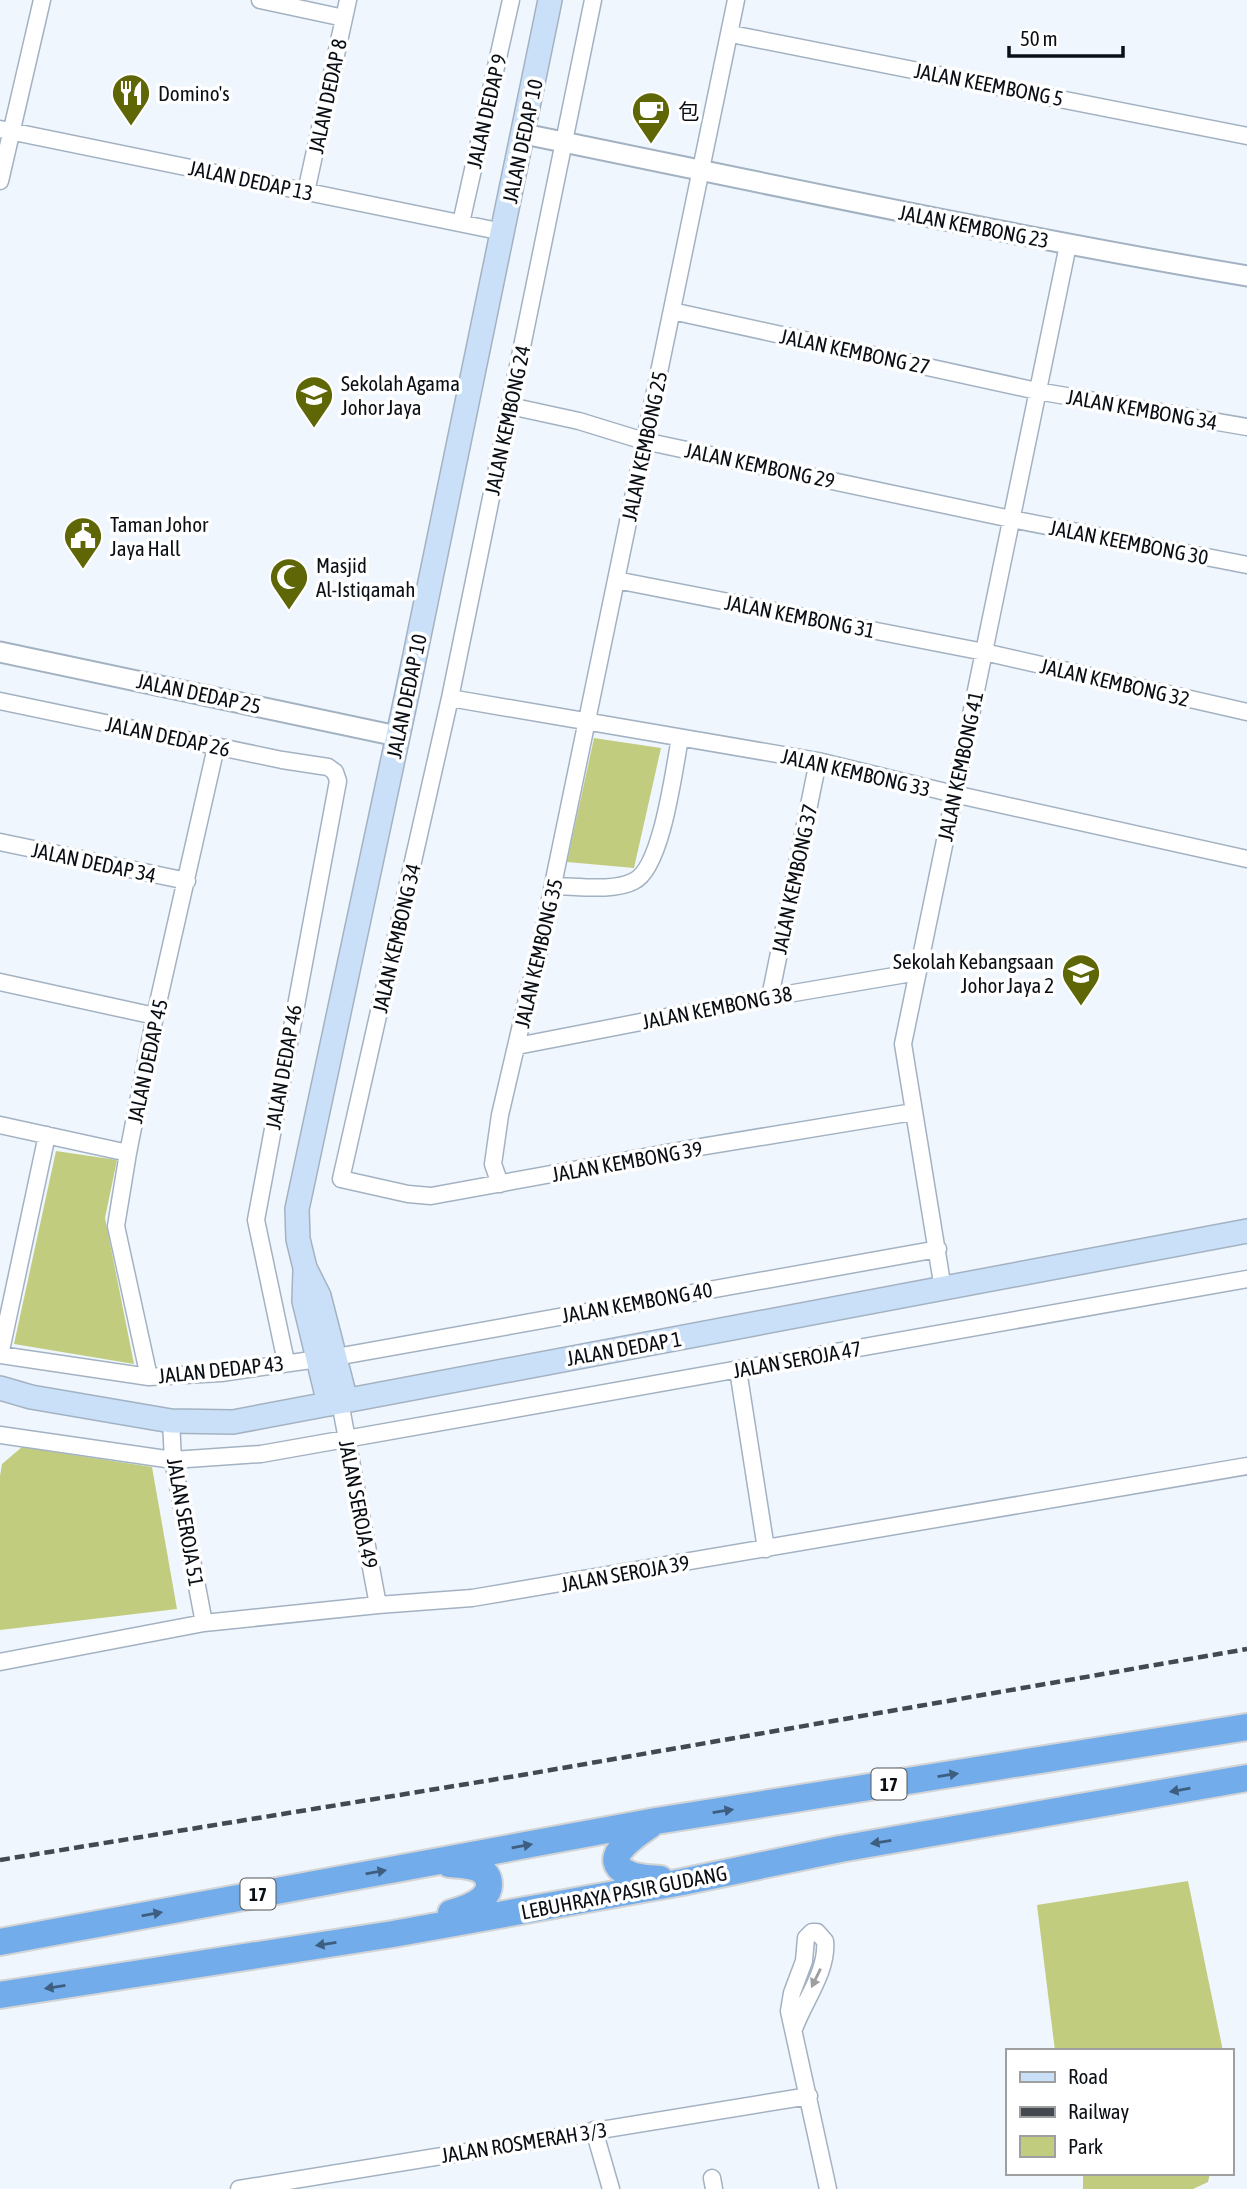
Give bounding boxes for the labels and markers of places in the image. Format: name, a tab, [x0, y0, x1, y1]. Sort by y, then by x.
restaurant icon: Domino's	[110, 72, 152, 127]
place label: Domino's	[158, 81, 230, 105]
cafe icon: 包	[630, 90, 672, 145]
place label: 包	[678, 99, 699, 123]
place label: Sekolah Agama Johor Jaya	[341, 371, 460, 419]
school or university icon: Sekolah Agama Johor Jaya	[293, 374, 335, 429]
place label: Taman Johor Jaya Hall	[110, 512, 209, 560]
public building icon: Taman Johor Jaya Hall	[62, 515, 104, 570]
place label: Masjid Al-Istiqamah	[316, 553, 416, 601]
mosque icon: Masjid Al-Istiqamah	[268, 556, 310, 611]
place label: Sekolah Kebangsaan Johor Jaya 2	[893, 949, 1054, 997]
school or university icon: Sekolah Kebangsaan Johor Jaya 2	[1060, 952, 1102, 1007]

